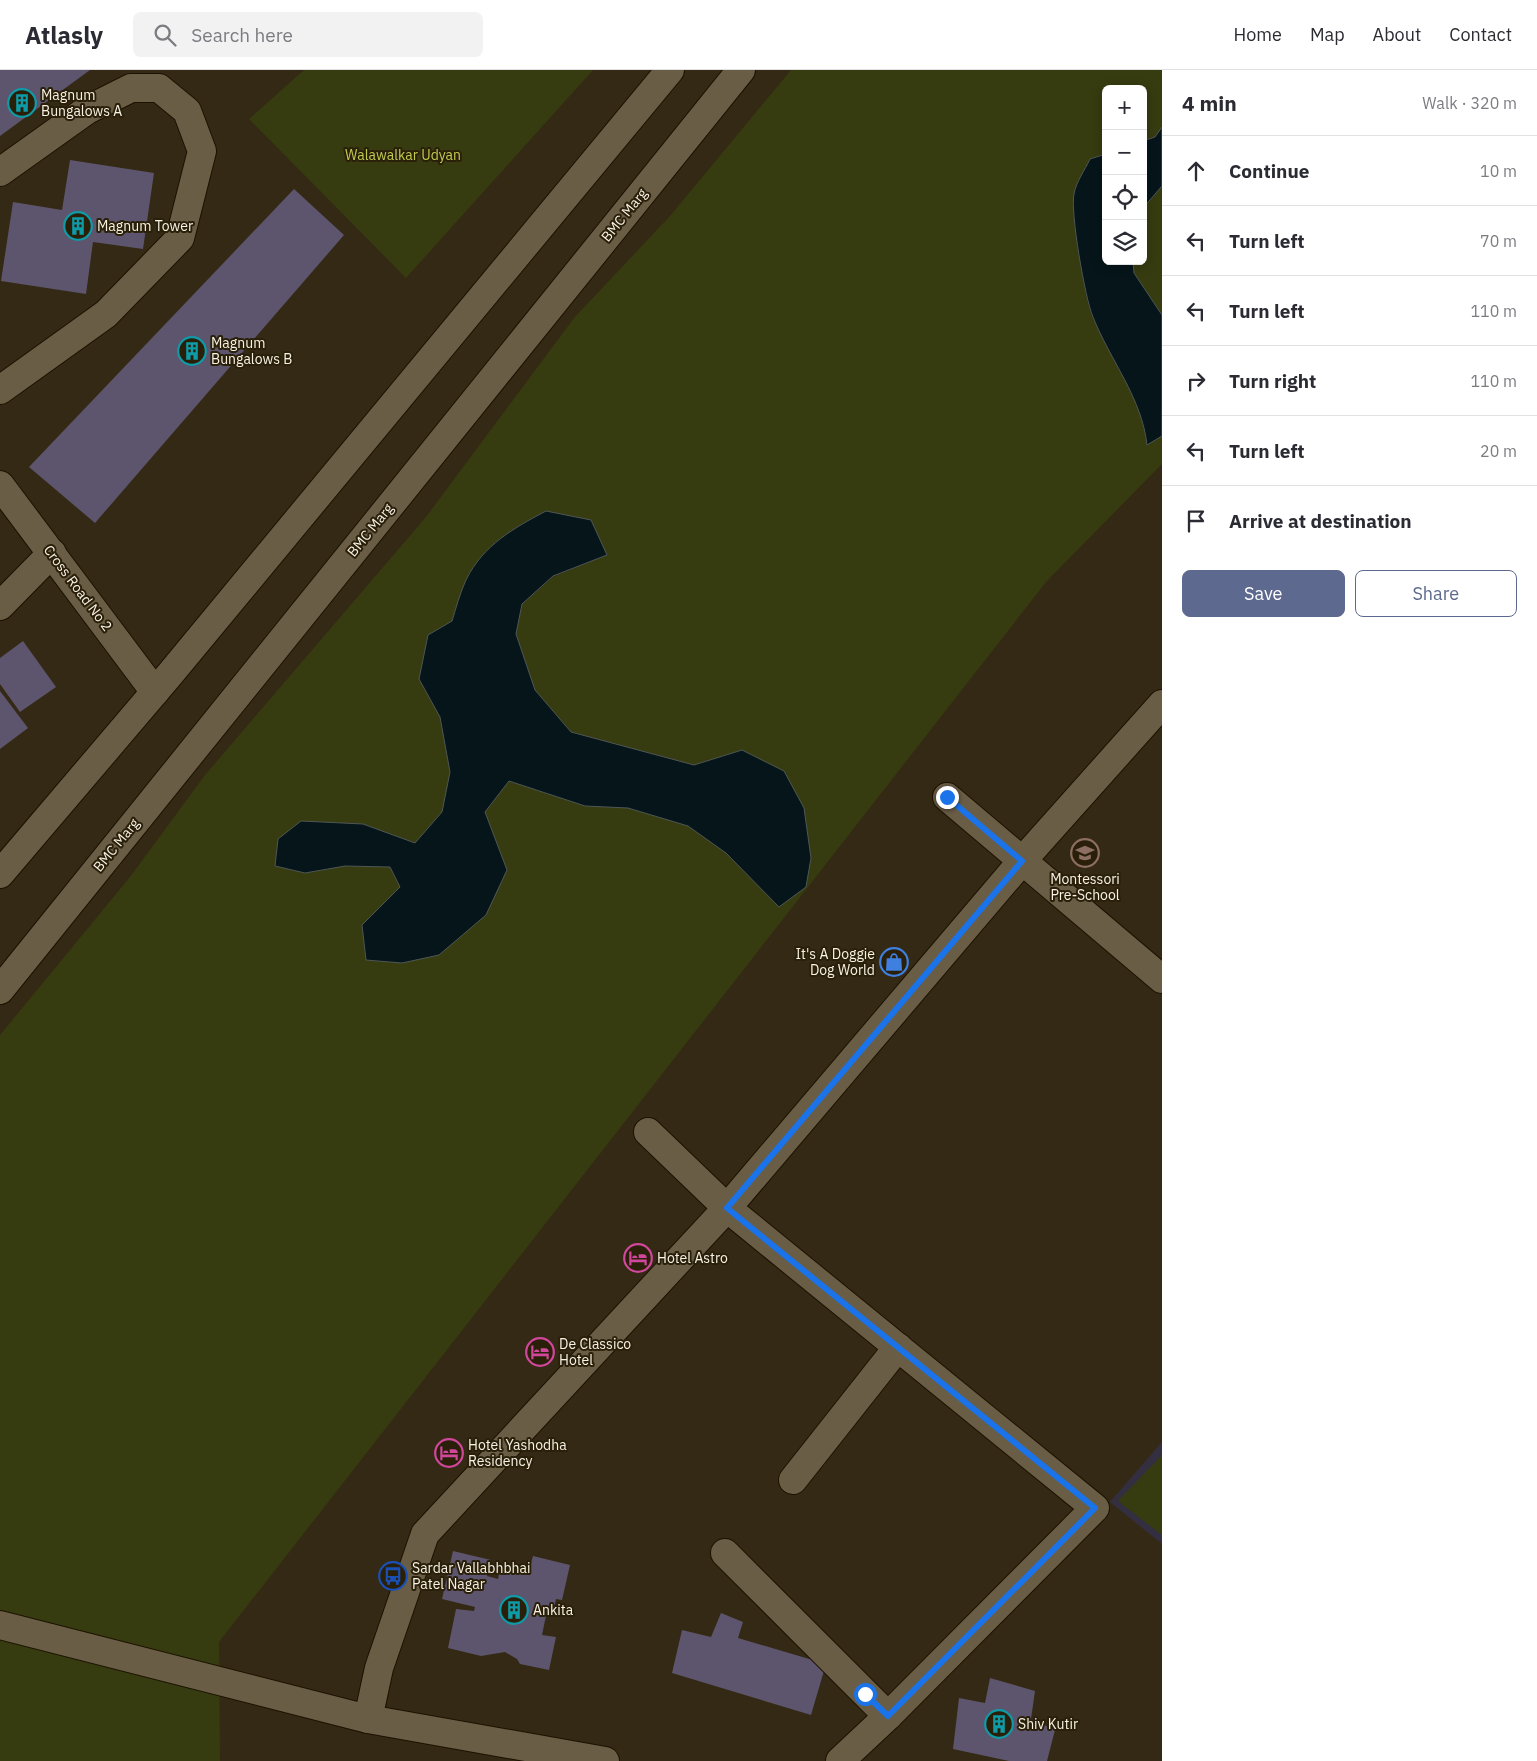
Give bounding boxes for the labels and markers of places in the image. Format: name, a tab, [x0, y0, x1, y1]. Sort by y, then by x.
place label: Magnum Bungalows A	[41, 86, 122, 120]
building icon: Magnum Bungalows A	[7, 88, 37, 118]
building icon: Magnum Tower	[63, 211, 93, 241]
place label: Magnum Tower	[97, 217, 193, 235]
place label: Magnum Bungalows B	[211, 334, 292, 368]
building icon: Magnum Bungalows B	[177, 336, 207, 366]
school or university icon: Montessori Pre-School	[1070, 838, 1100, 868]
place label: Montessori Pre-School	[1050, 870, 1120, 904]
place label: It's A Doggie Dog World	[795, 945, 875, 979]
shop icon: It's A Doggie Dog World	[879, 947, 909, 977]
hotel icon: Hotel Astro	[623, 1243, 653, 1273]
place label: Hotel Astro	[657, 1249, 728, 1267]
place label: De Classico Hotel	[559, 1335, 631, 1369]
hotel icon: De Classico Hotel	[525, 1337, 555, 1367]
place label: Hotel Yashodha Residency	[468, 1436, 567, 1470]
hotel icon: Hotel Yashodha Residency	[434, 1438, 464, 1468]
place label: Sardar Vallabhbhai Patel Nagar	[412, 1559, 530, 1593]
bus stop icon: Sardar Vallabhbhai Patel Nagar	[378, 1561, 408, 1591]
building icon: Ankita	[499, 1595, 529, 1625]
place label: Ankita	[533, 1601, 574, 1619]
building icon: Shiv Kutir	[984, 1709, 1014, 1739]
place label: Shiv Kutir	[1018, 1715, 1078, 1733]

